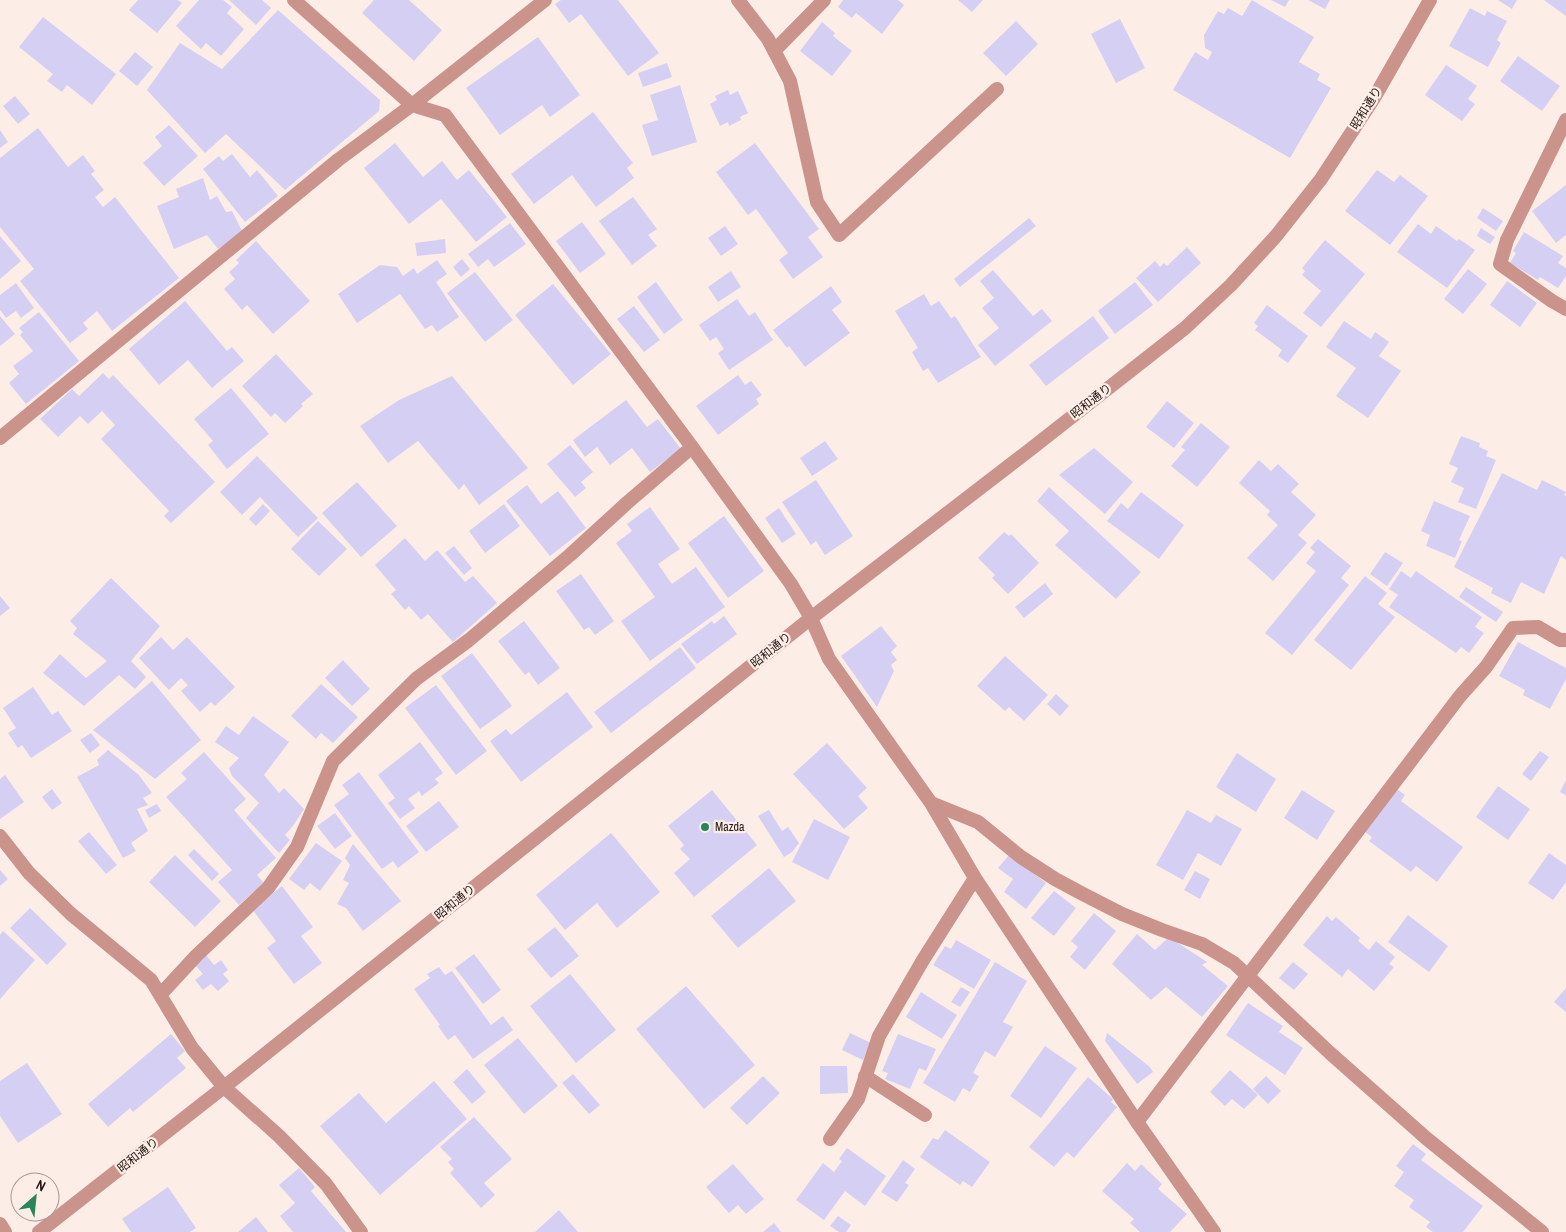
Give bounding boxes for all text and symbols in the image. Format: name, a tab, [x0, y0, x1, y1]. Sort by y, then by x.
street label: 昭和通り	[1346, 83, 1386, 133]
street label: 昭和通り	[1067, 380, 1115, 422]
street label: 昭和通り	[747, 629, 795, 671]
place label: Mazda	[715, 819, 745, 835]
marker: Mazda	[699, 821, 711, 833]
street label: 昭和通り	[431, 881, 479, 923]
street label: 昭和通り	[114, 1134, 162, 1176]
north arrow	[10, 1172, 60, 1222]
text: N	[33, 1176, 49, 1195]

